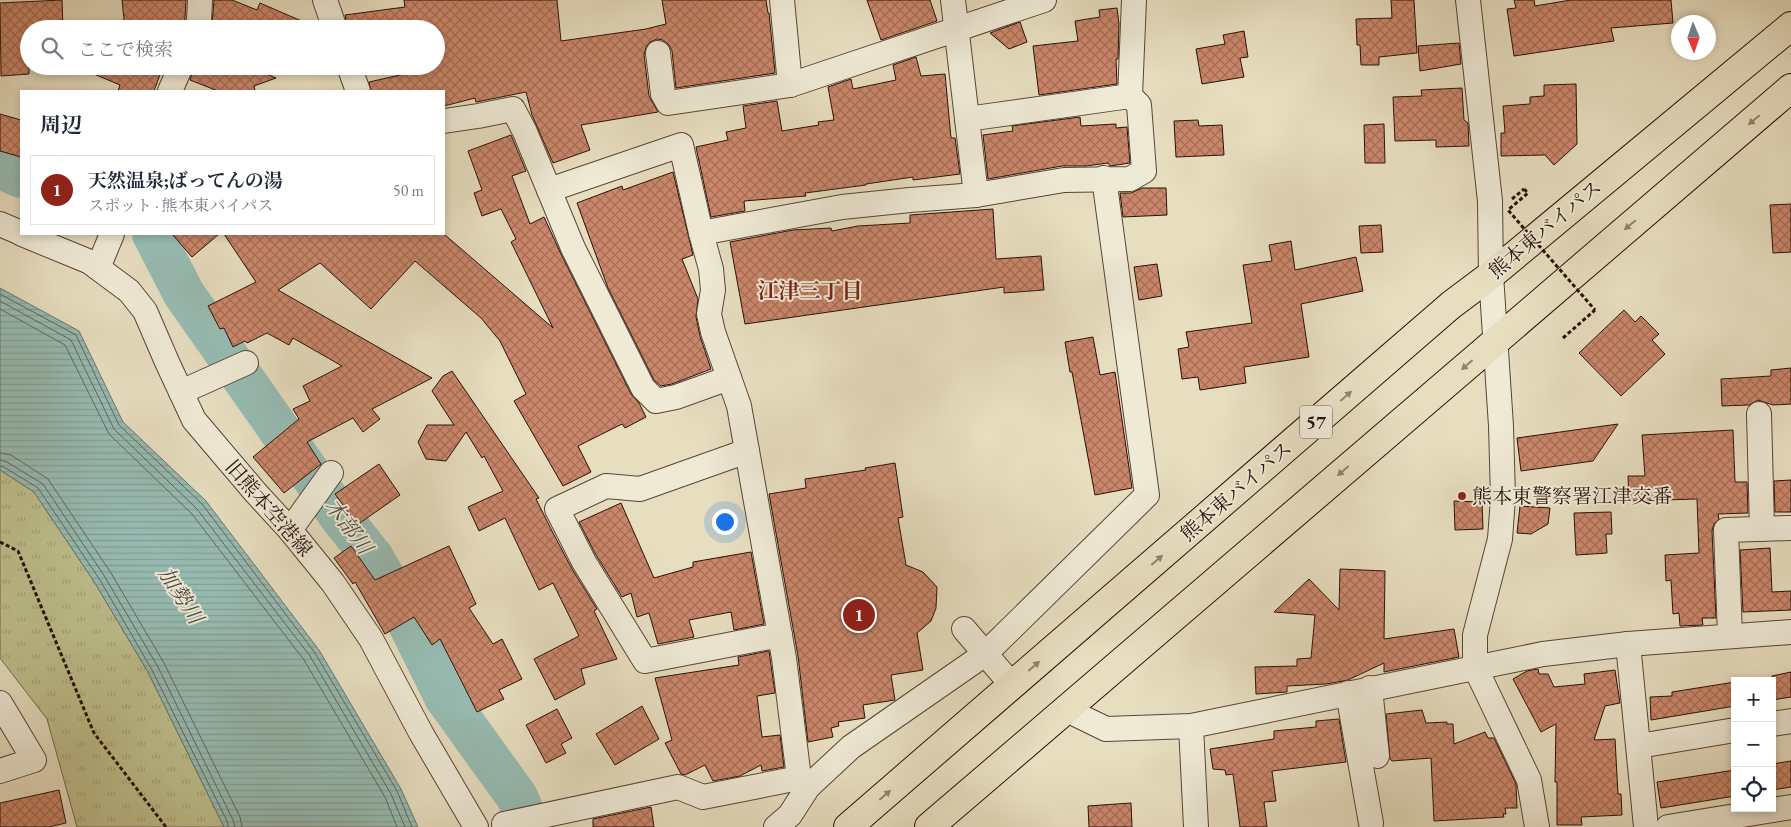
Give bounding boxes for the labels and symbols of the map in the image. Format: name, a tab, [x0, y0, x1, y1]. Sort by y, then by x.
north arrow	[1671, 15, 1716, 60]
one-way arrow	[1748, 114, 1760, 125]
street label: 熊本東バイパス	[1483, 174, 1607, 284]
one-way arrow	[1624, 220, 1637, 231]
district label: 江津三丁目	[758, 277, 863, 304]
one-way arrow	[1461, 359, 1473, 371]
one-way arrow	[1339, 390, 1351, 402]
road number: 57	[1300, 406, 1332, 438]
street label: 熊本東バイパス	[1175, 435, 1297, 547]
street label: 旧熊本空港線	[220, 454, 318, 562]
one-way arrow	[1338, 465, 1350, 477]
place label: 熊本東警察署江津交番	[1472, 483, 1672, 509]
marker: 熊本東警察署江津交番	[1456, 490, 1468, 502]
water label: 木部川	[319, 493, 380, 561]
your location	[712, 509, 738, 535]
one-way arrow	[1150, 554, 1163, 565]
water label: 加勢川	[153, 561, 211, 630]
pin: 1	[843, 596, 875, 634]
one-way arrow	[1028, 661, 1040, 672]
one-way arrow	[878, 789, 890, 801]

